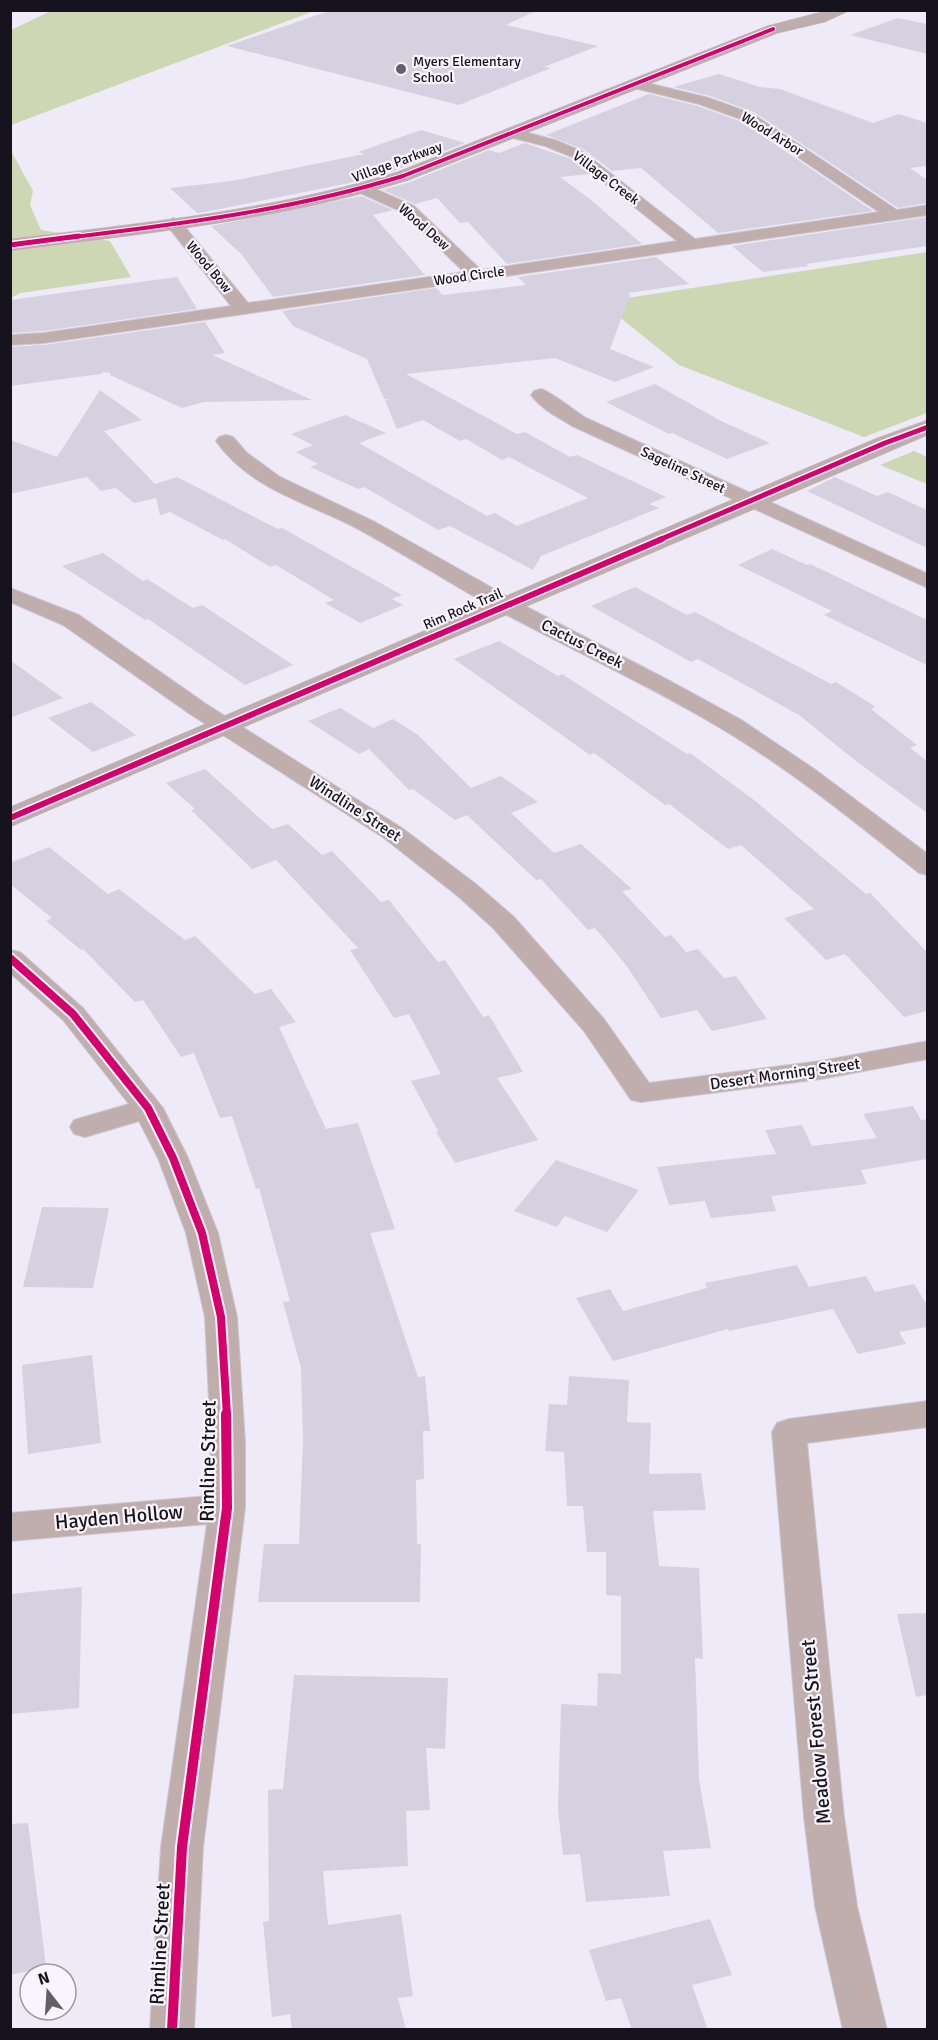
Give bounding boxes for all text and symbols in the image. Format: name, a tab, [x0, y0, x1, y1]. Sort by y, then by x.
place label: Myers Elementary School	[413, 53, 521, 86]
marker: Myers Elementary School	[394, 62, 408, 76]
street label: Wood Arbor	[738, 108, 807, 160]
street label: Village Parkway	[350, 138, 445, 186]
street label: Village Creek	[569, 147, 643, 209]
street label: Wood Dew	[395, 200, 453, 254]
street label: Wood Bow	[183, 238, 235, 296]
street label: Wood Circle	[433, 263, 505, 289]
street label: Sageline Street	[638, 443, 728, 497]
street label: Rim Rock Trail	[421, 585, 505, 633]
street label: Cactus Creek	[538, 615, 626, 673]
street label: Windline Street	[305, 772, 405, 846]
street label: Desert Morning Street	[709, 1054, 862, 1094]
street label: Rimline Street	[194, 1400, 222, 1522]
street label: Hayden Hollow	[54, 1499, 185, 1535]
street label: Meadow Forest Street	[795, 1639, 837, 1825]
street label: Rimline Street	[144, 1882, 176, 2006]
north arrow	[18, 1962, 78, 2022]
text: N	[36, 1967, 52, 1990]

